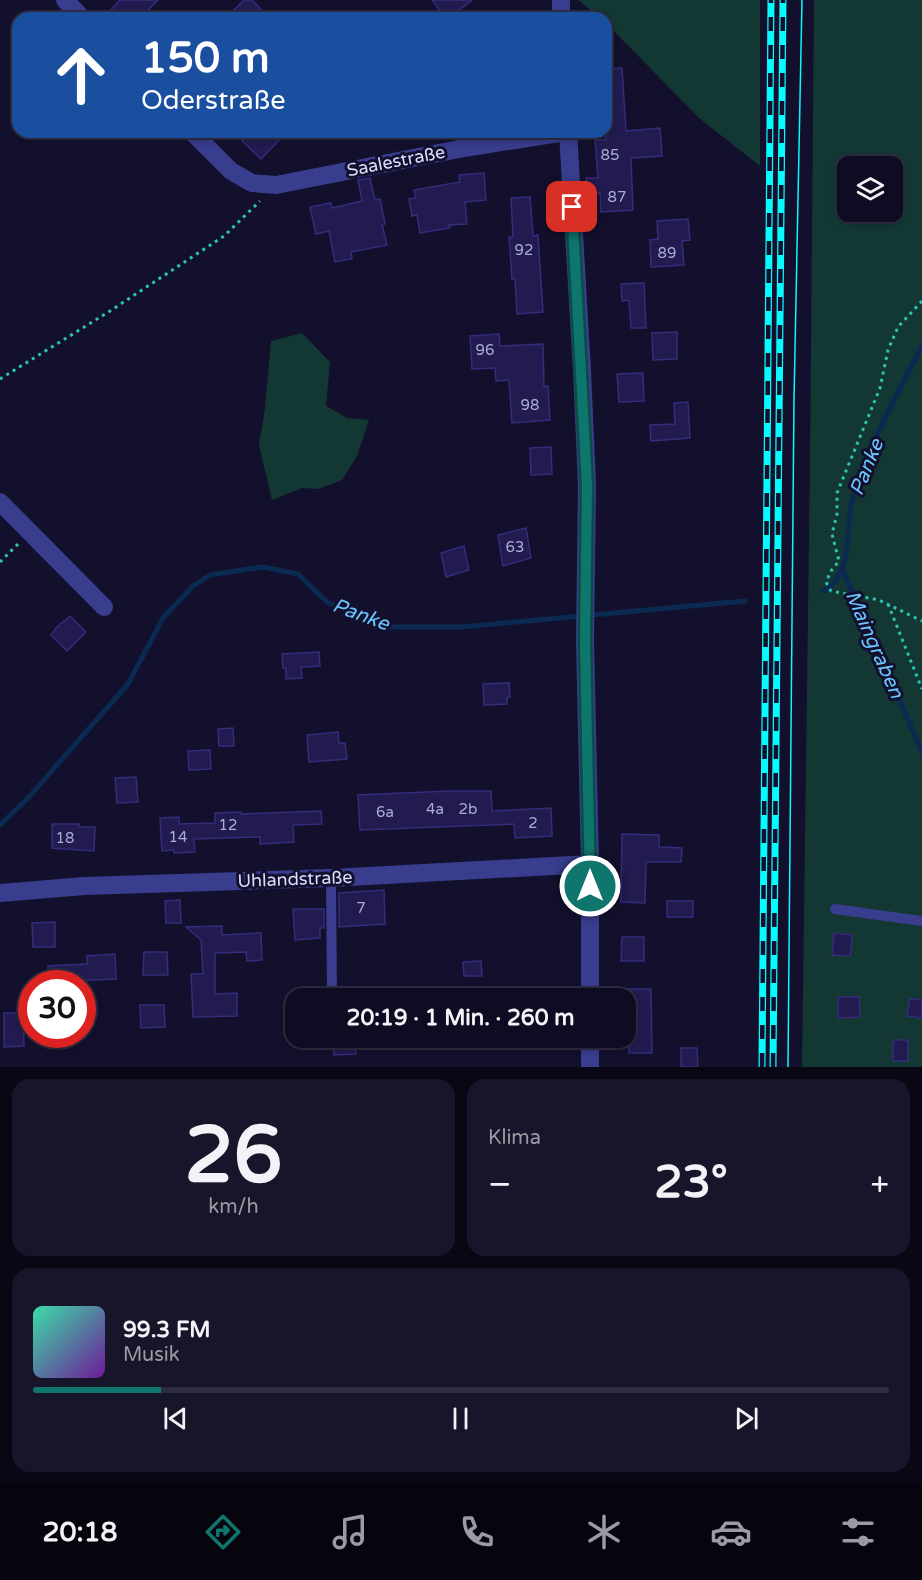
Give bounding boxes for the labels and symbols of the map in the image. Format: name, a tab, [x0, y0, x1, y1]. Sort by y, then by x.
street label: Saalestraße	[345, 141, 447, 181]
house number: 85	[601, 146, 619, 164]
pin	[546, 181, 597, 232]
house number: 87	[608, 188, 626, 206]
house number: 92	[515, 241, 533, 259]
house number: 89	[658, 244, 676, 262]
house number: 96	[476, 341, 494, 359]
house number: 98	[521, 396, 539, 414]
water label: Panke	[845, 434, 890, 499]
house number: 63	[506, 538, 524, 556]
water label: Maingraben	[840, 587, 909, 703]
water label: Panke	[329, 594, 394, 637]
house number: 4a	[426, 800, 444, 818]
house number: 2b	[459, 800, 477, 818]
house number: 6a	[376, 803, 394, 821]
house number: 2	[528, 814, 538, 832]
house number: 12	[219, 816, 237, 834]
house number: 14	[169, 828, 187, 846]
house number: 18	[56, 829, 74, 847]
position arrow	[558, 854, 622, 918]
street label: Uhlandstraße	[237, 866, 353, 892]
house number: 7	[356, 899, 366, 917]
speed limit sign: 30	[18, 970, 96, 1048]

